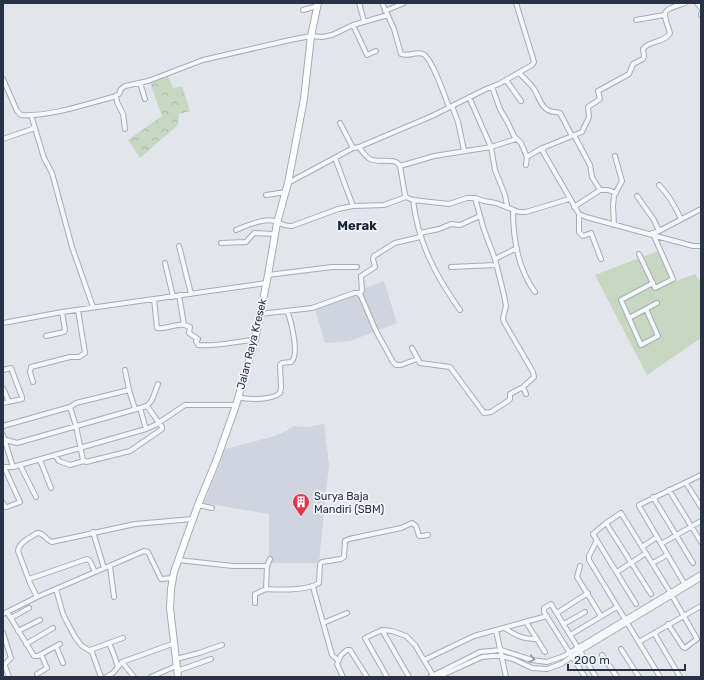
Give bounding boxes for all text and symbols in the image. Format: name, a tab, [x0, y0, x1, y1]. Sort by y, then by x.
district label: Merak	[337, 218, 377, 233]
street label: Jalan Raya Kresek	[234, 297, 270, 391]
place label: Surya Baja Mandiri (SBM)	[314, 490, 385, 516]
building icon: Surya Baja Mandiri (SBM)	[291, 492, 311, 517]
scale bar	[568, 646, 685, 672]
text: 200 m	[574, 653, 610, 667]
one-way arrow	[528, 655, 535, 663]

